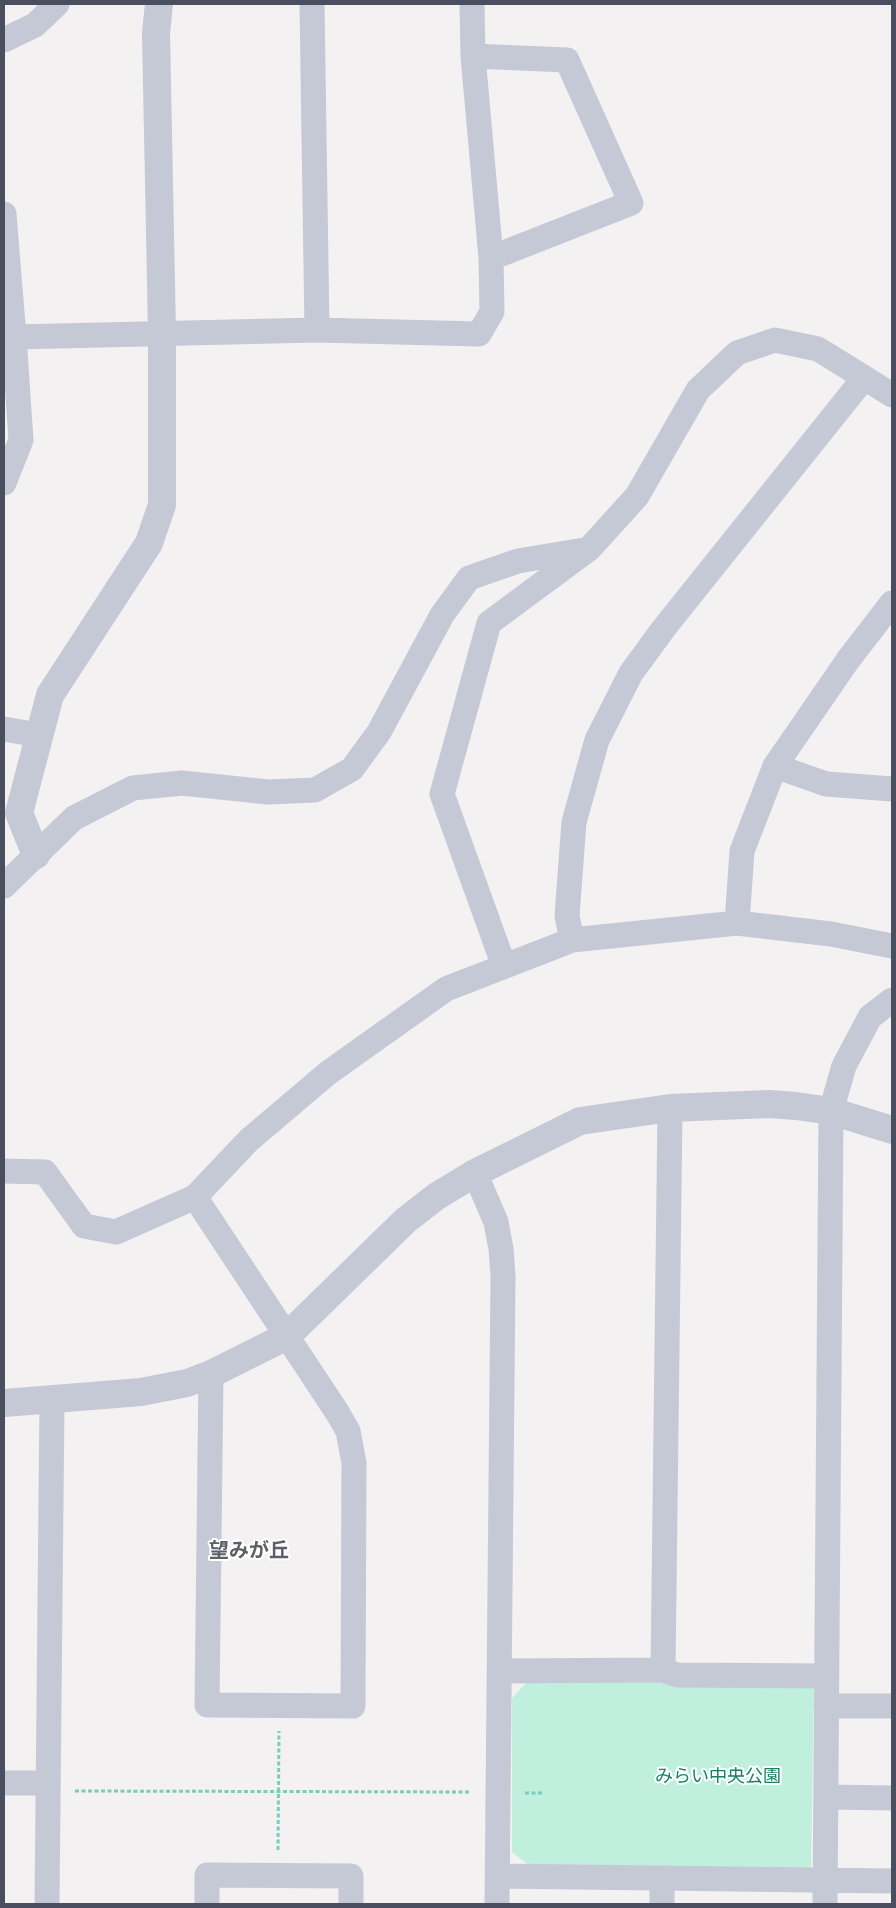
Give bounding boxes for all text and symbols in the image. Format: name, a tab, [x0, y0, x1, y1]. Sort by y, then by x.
district label: 望みが丘	[209, 1538, 289, 1562]
park label: みらい中央公園	[655, 1765, 781, 1787]

